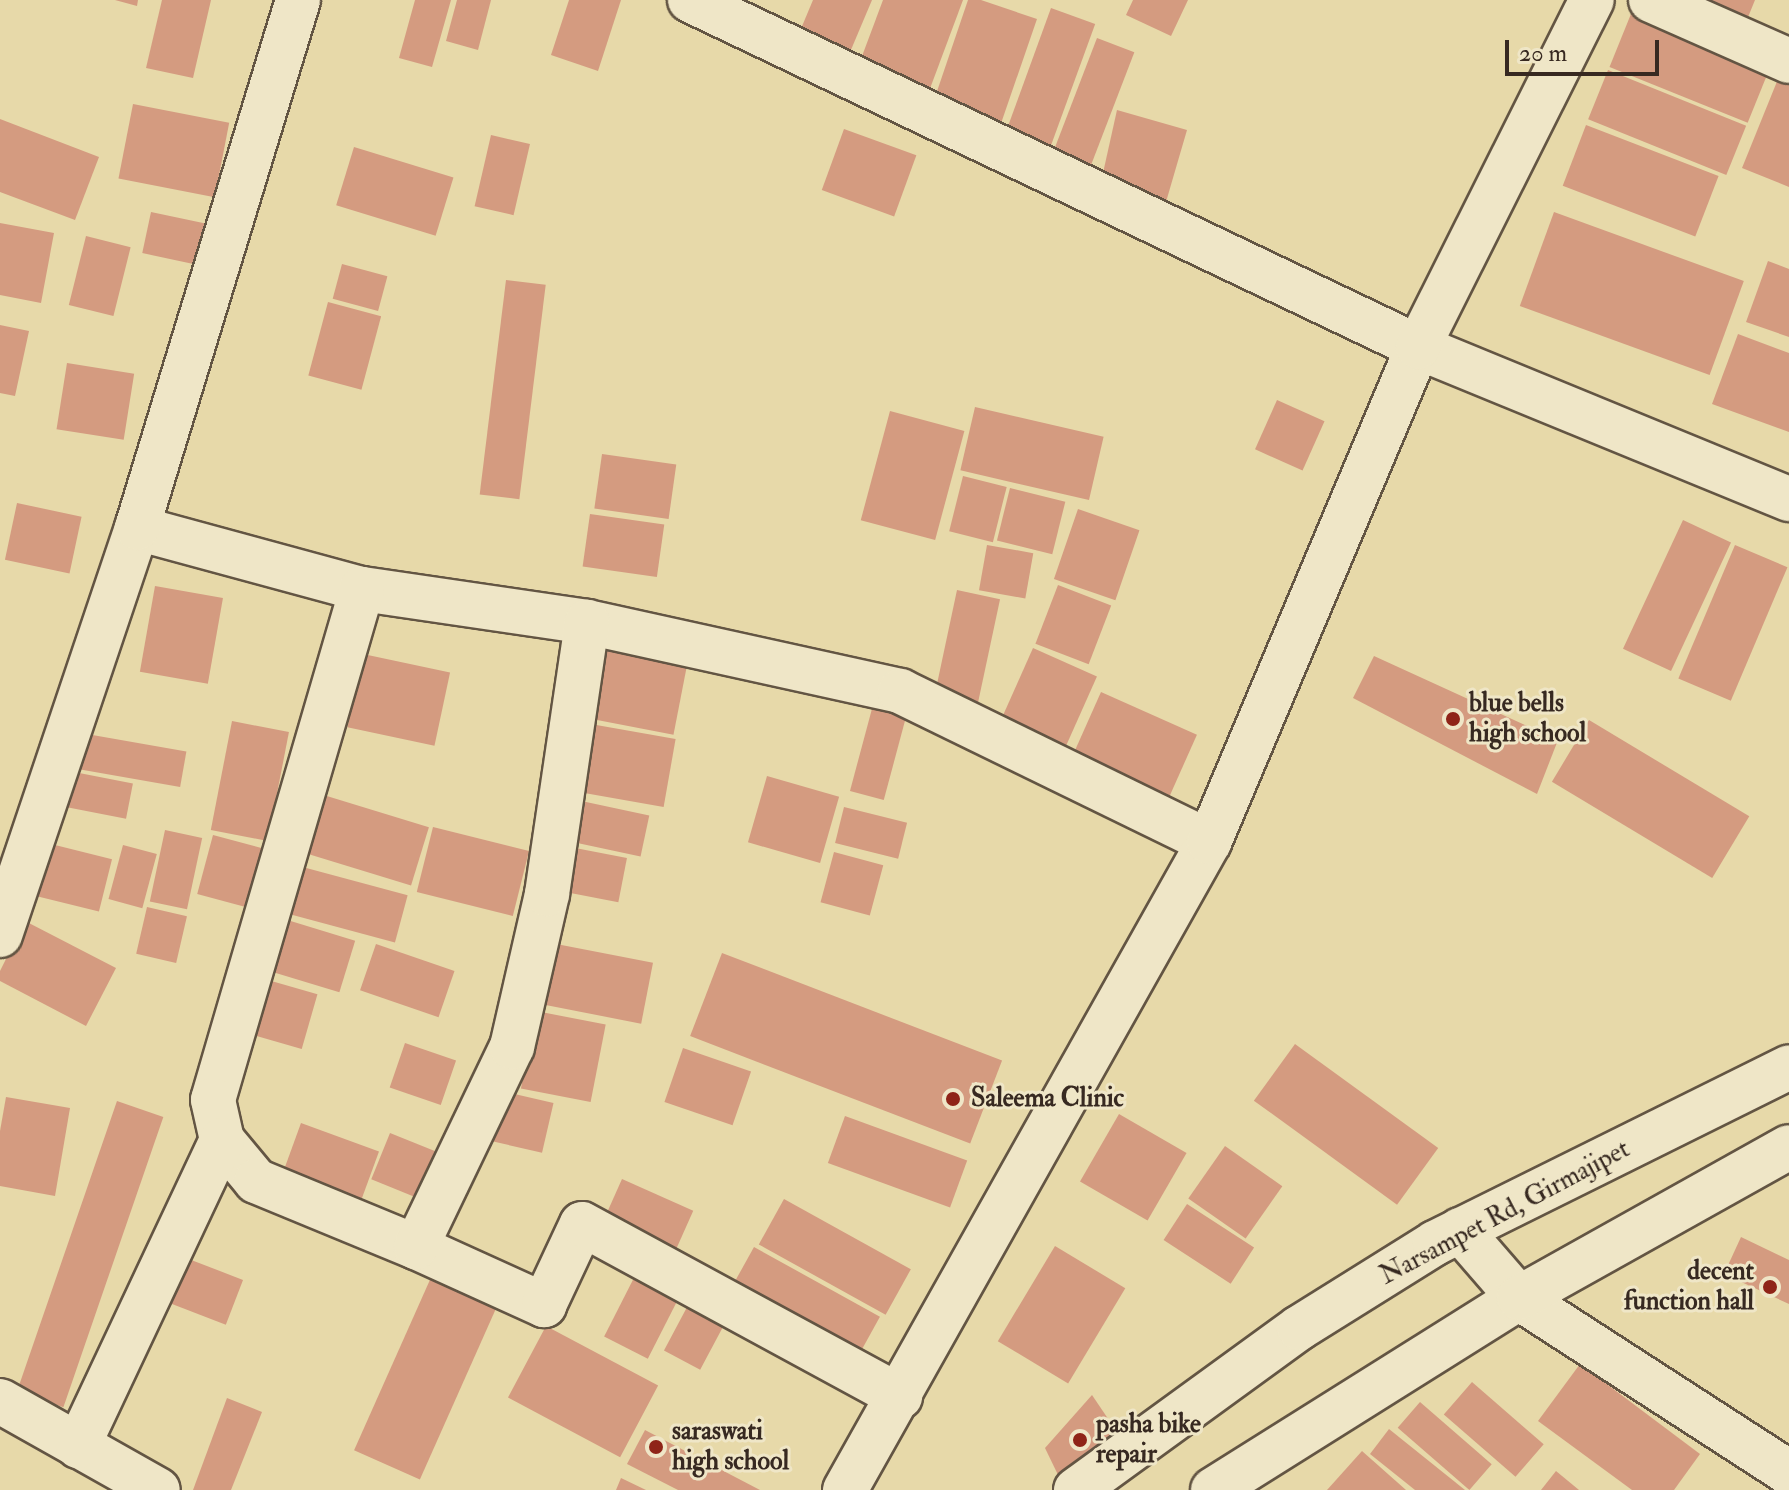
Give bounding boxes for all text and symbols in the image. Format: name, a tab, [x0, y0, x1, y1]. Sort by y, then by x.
scale bar	[1509, 24, 1663, 74]
text: 20 m	[1519, 38, 1567, 69]
place label: blue bells high school	[1469, 688, 1586, 750]
marker: blue bells high school	[1444, 710, 1462, 728]
place label: Saleema Clinic	[971, 1083, 1124, 1115]
marker: Saleema Clinic	[942, 1088, 964, 1110]
street label: Narsampet Rd, Girmajipet	[1375, 1134, 1635, 1292]
place label: decent function hall	[1624, 1256, 1754, 1318]
marker: decent function hall	[1761, 1278, 1779, 1296]
place label: pasha bike repair	[1096, 1409, 1201, 1470]
place label: saraswati high school	[672, 1416, 789, 1478]
marker: pasha bike repair	[1071, 1431, 1089, 1449]
marker: saraswati high school	[647, 1438, 665, 1456]

